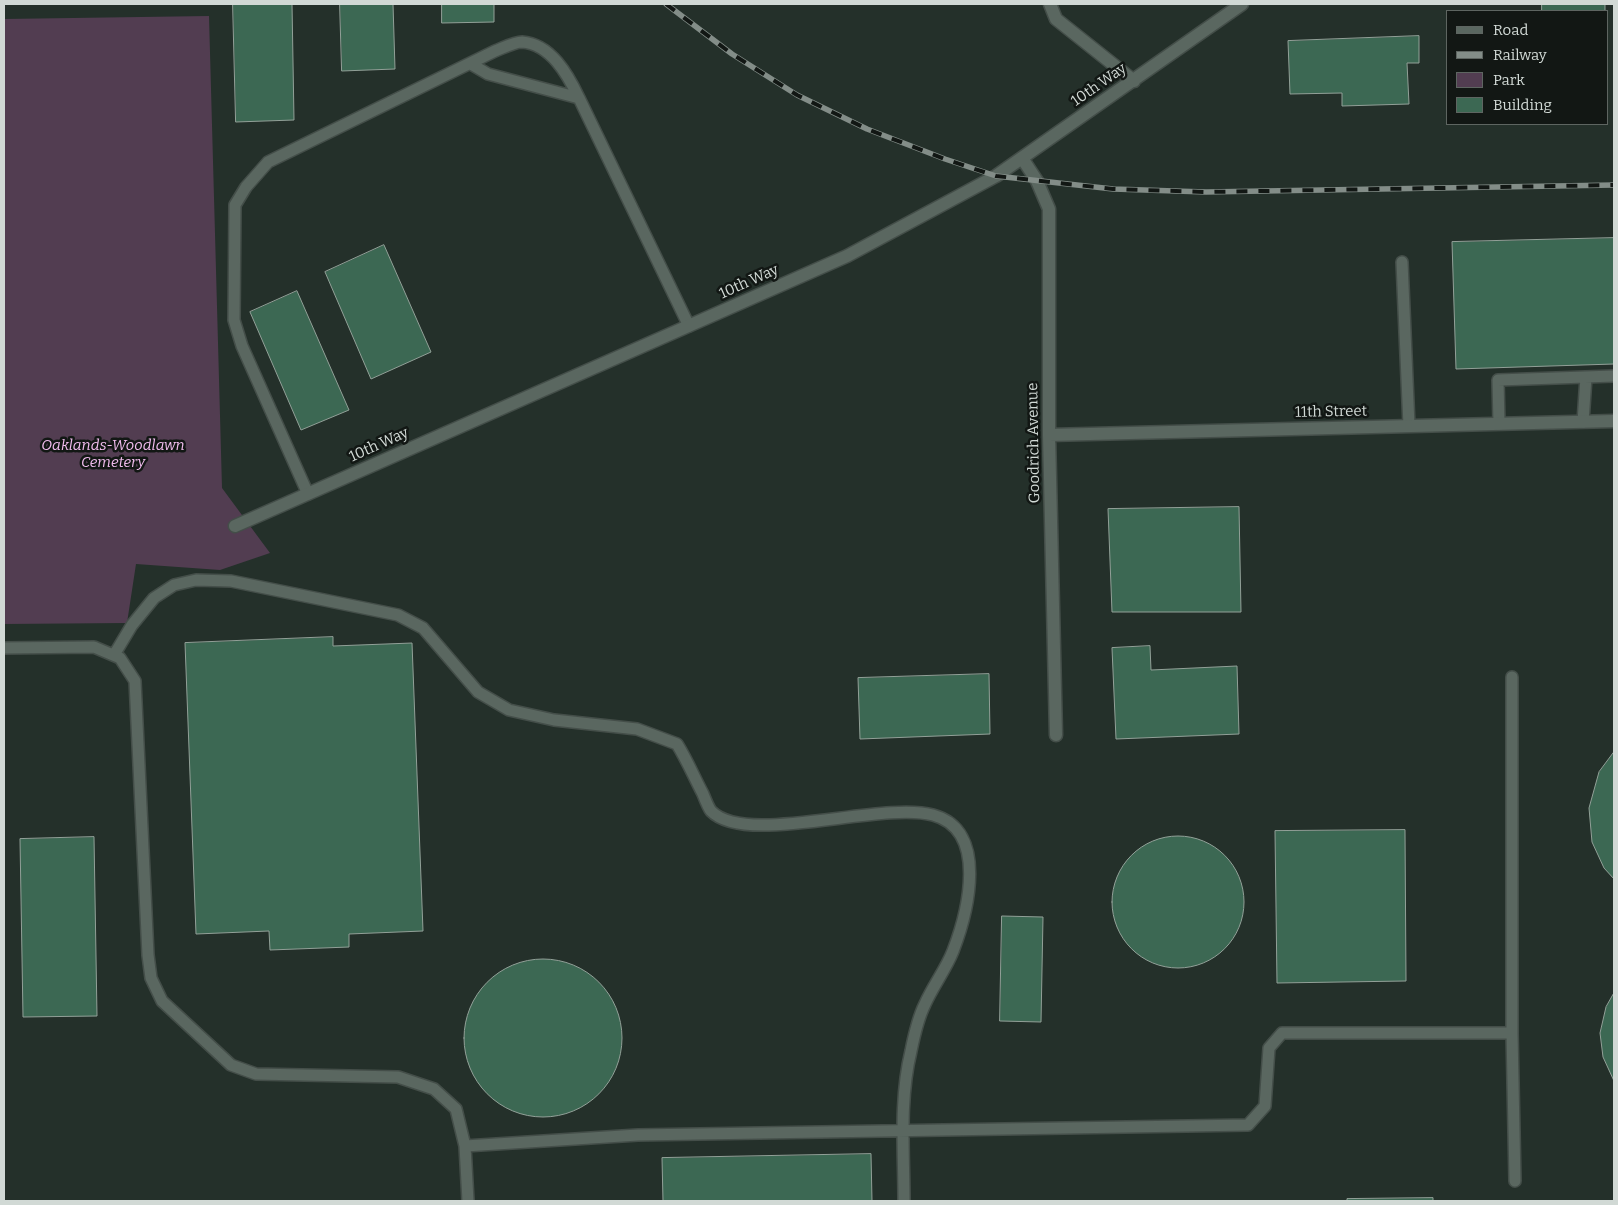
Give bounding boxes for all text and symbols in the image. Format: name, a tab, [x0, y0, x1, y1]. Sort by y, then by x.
legend	[1446, 10, 1608, 125]
text: Road	[1493, 21, 1528, 39]
text: Railway	[1493, 46, 1547, 64]
street label: 10th Way	[1068, 60, 1130, 110]
text: Park	[1493, 71, 1525, 89]
text: Building	[1493, 96, 1552, 114]
street label: 10th Way	[717, 261, 781, 303]
street label: Goodrich Avenue	[1024, 383, 1044, 503]
street label: 11th Street	[1295, 402, 1367, 422]
street label: 10th Way	[347, 424, 411, 466]
park label: Oaklands-Woodlawn Cemetery	[41, 437, 185, 472]

